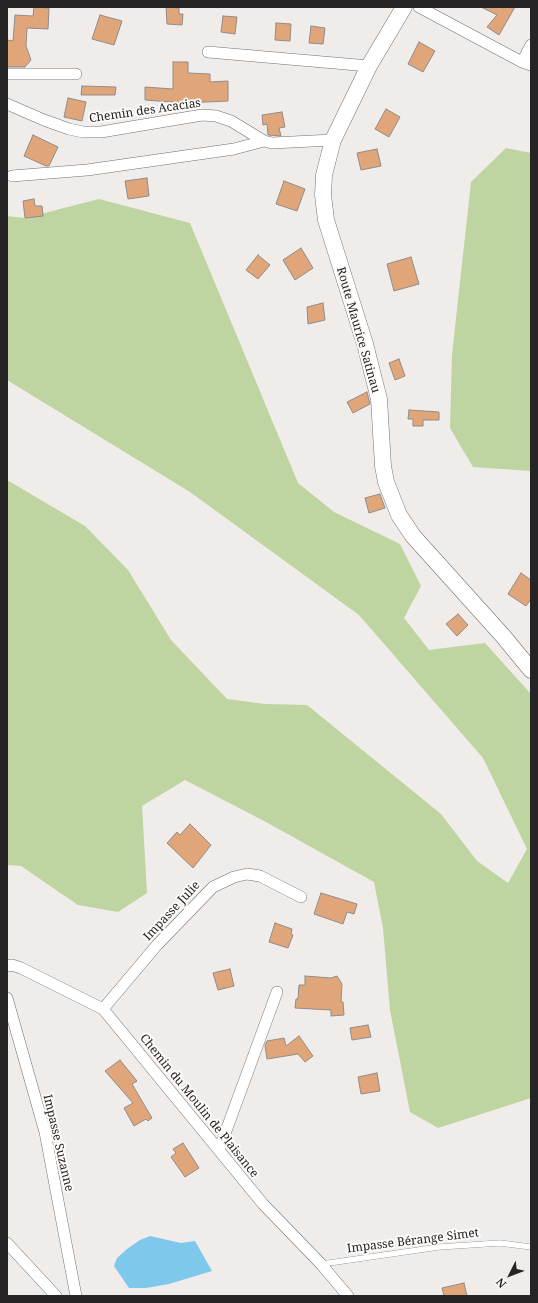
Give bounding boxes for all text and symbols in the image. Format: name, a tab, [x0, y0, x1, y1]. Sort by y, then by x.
street label: Chemin des Acacias	[88, 96, 202, 126]
street label: Route Maurice Satinau	[333, 265, 383, 395]
street label: Impasse Julie	[141, 878, 203, 944]
street label: Chemin du Moulin de Plaisance	[137, 1031, 261, 1181]
street label: Impasse Suzanne	[40, 1093, 76, 1193]
street label: Impasse Bérange Simet	[346, 1226, 480, 1256]
north arrow	[490, 1255, 530, 1295]
text: N	[492, 1275, 509, 1292]

